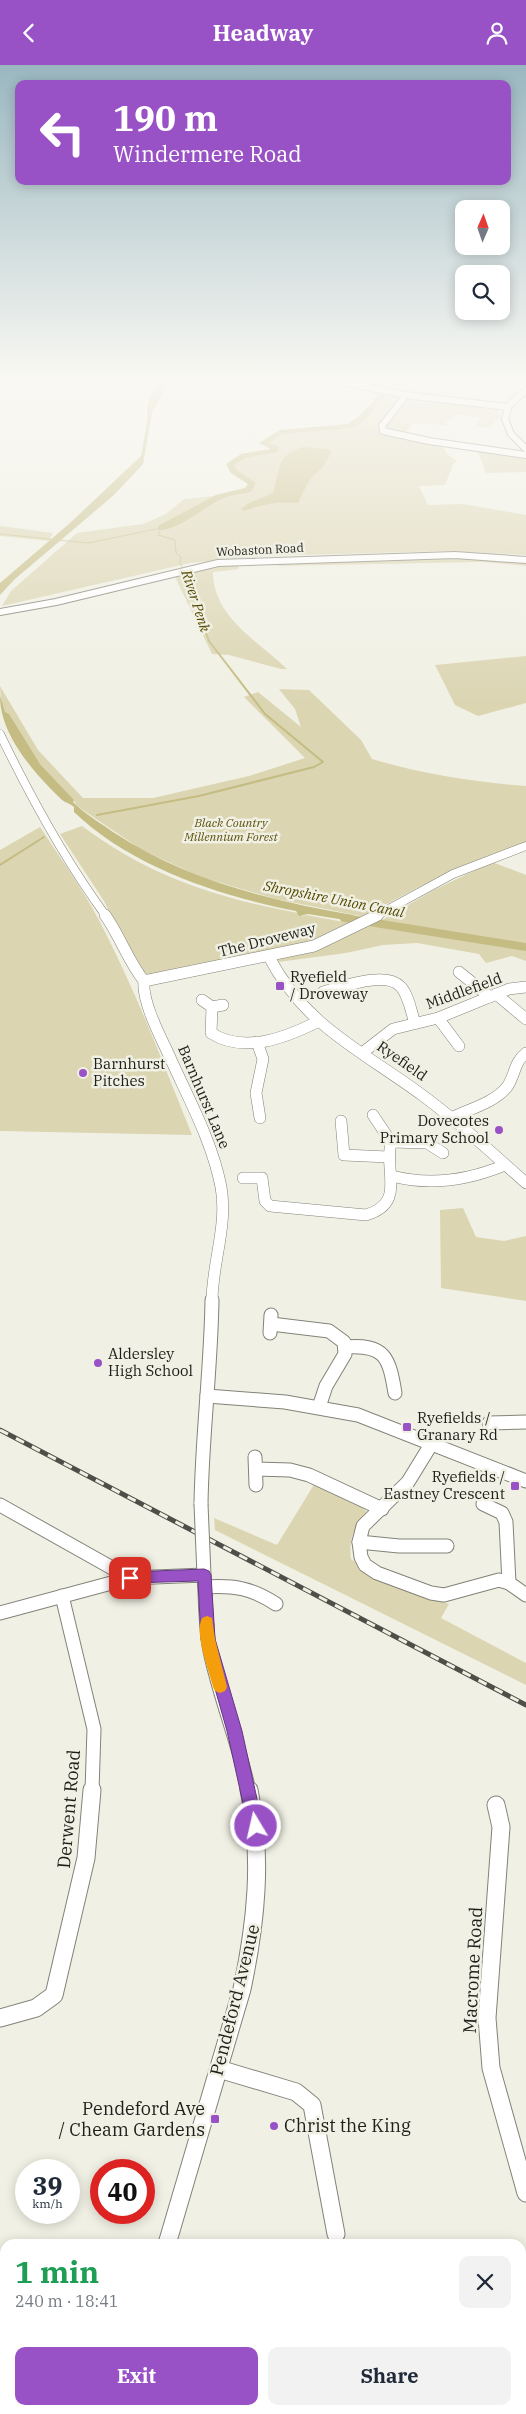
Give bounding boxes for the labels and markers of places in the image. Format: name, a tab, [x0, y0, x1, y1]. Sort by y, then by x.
place label: Ryefield / Droveway	[290, 967, 368, 1003]
marker: Ryefield / Droveway	[274, 980, 286, 992]
place label: Barnhurst Pitches	[93, 1054, 165, 1090]
marker: Barnhurst Pitches	[77, 1067, 89, 1079]
place label: Dovecotes Primary School	[380, 1111, 489, 1147]
marker: Dovecotes Primary School	[493, 1124, 505, 1136]
place label: Aldersley High School	[108, 1344, 193, 1380]
marker: Aldersley High School	[92, 1357, 104, 1369]
place label: Ryefields / Granary Rd	[417, 1408, 498, 1444]
marker: Ryefields / Granary Rd	[401, 1421, 413, 1433]
place label: Ryefields / Eastney Crescent	[384, 1467, 505, 1503]
marker: Ryefields / Eastney Crescent	[509, 1480, 521, 1492]
pin	[109, 1557, 151, 1599]
place label: Pendeford Ave / Cheam Gardens	[58, 2097, 205, 2141]
marker: Pendeford Ave / Cheam Gardens	[209, 2113, 221, 2125]
place label: Christ the King	[284, 2114, 411, 2137]
marker: Christ the King	[268, 2120, 280, 2132]

